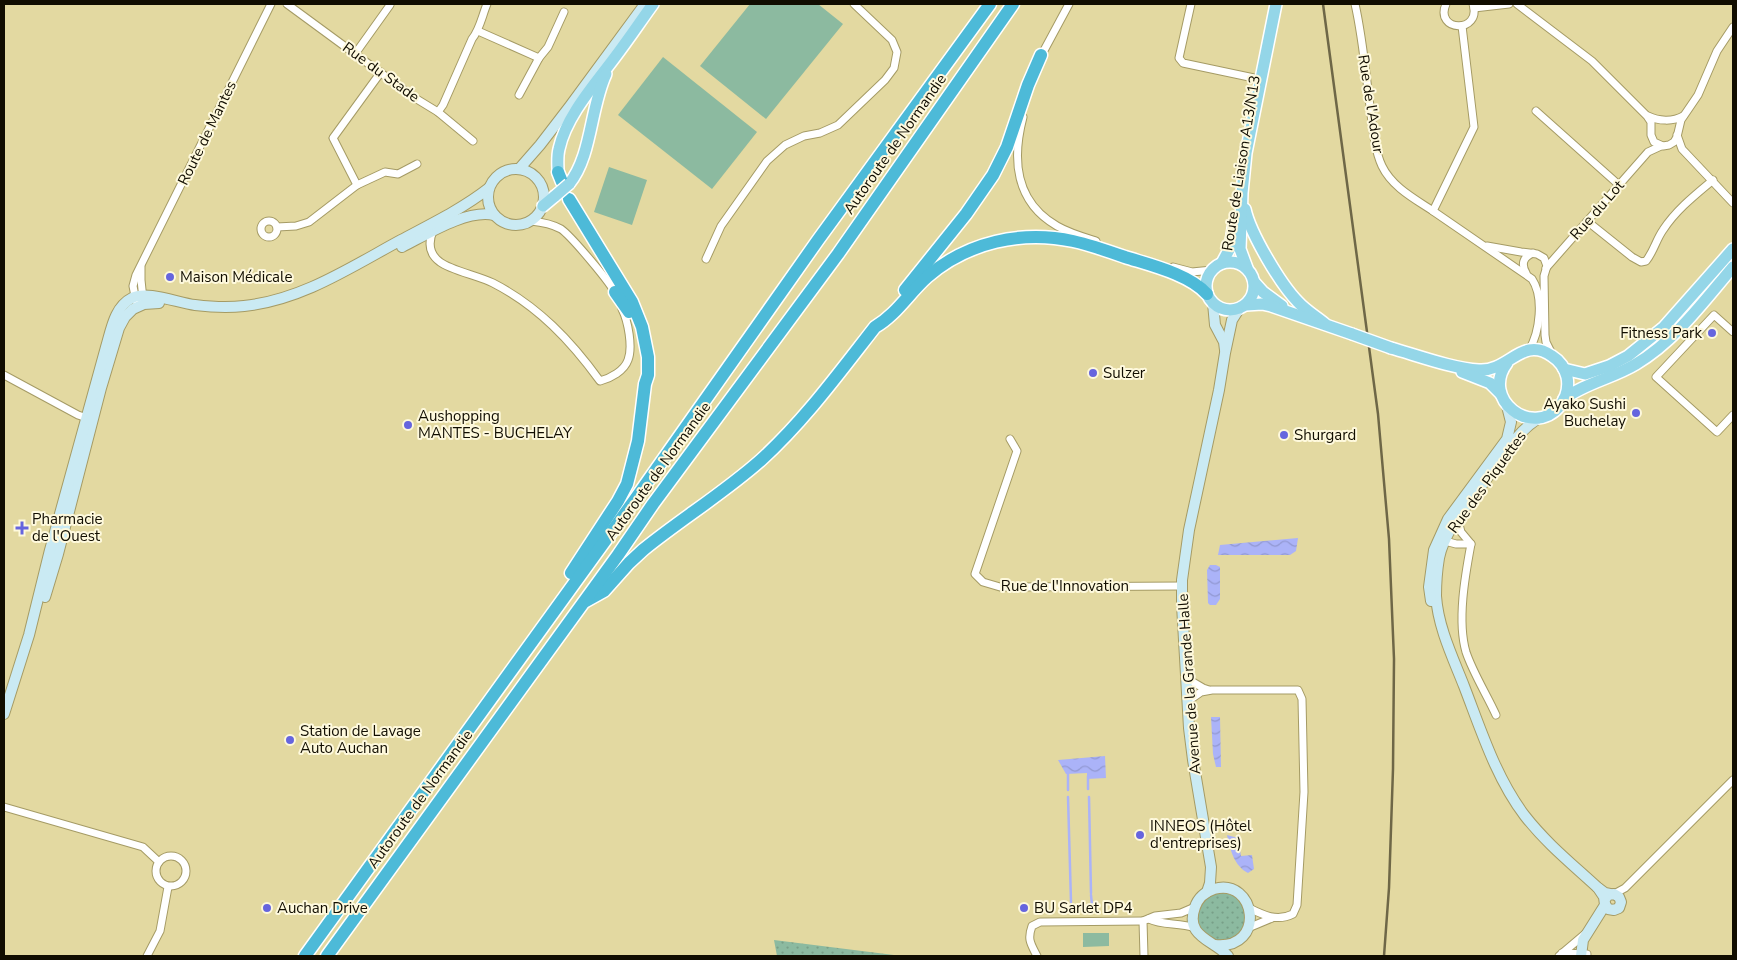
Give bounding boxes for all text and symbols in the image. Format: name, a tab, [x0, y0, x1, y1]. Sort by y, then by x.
street label: Rue du Stade	[339, 37, 423, 107]
street label: Rue de l'Adour	[1353, 53, 1389, 155]
street label: Autoroute de Normandie	[839, 70, 951, 218]
street label: Route de Liaison A13/N13	[1217, 74, 1265, 252]
street label: Route de Mantes	[173, 77, 241, 189]
street label: Rue du Lot	[1566, 175, 1629, 244]
place label: Maison Médicale	[180, 267, 292, 287]
marker: Maison Médicale	[164, 271, 176, 283]
place label: Fitness Park	[1620, 323, 1702, 343]
marker: Fitness Park	[1706, 327, 1718, 339]
place label: Sulzer	[1103, 363, 1146, 383]
marker: Sulzer	[1087, 367, 1099, 379]
place label: Ayako Sushi Buchelay	[1544, 394, 1626, 431]
street label: Autoroute de Normandie	[601, 398, 715, 544]
place label: Aushopping MANTES - BUCHELAY	[418, 406, 573, 443]
marker: Ayako Sushi Buchelay	[1630, 407, 1642, 419]
marker: Aushopping MANTES - BUCHELAY	[402, 419, 414, 431]
place label: Shurgard	[1294, 425, 1356, 445]
street label: Rue des Piquettes	[1443, 427, 1531, 537]
marker: Shurgard	[1278, 429, 1290, 441]
place label: Pharmacie de l'Ouest	[32, 509, 103, 546]
marker: Pharmacie de l'Ouest	[16, 522, 28, 534]
street label: Rue de l'Innovation	[1001, 576, 1129, 596]
street label: Avenue de la Grande Halle	[1173, 593, 1205, 775]
place label: Station de Lavage Auto Auchan	[300, 721, 421, 758]
street label: Autoroute de Normandie	[363, 726, 477, 872]
marker: Station de Lavage Auto Auchan	[284, 734, 296, 746]
place label: INNEOS (Hôtel d'entreprises)	[1150, 816, 1252, 853]
marker: INNEOS (Hôtel d'entreprises)	[1134, 829, 1146, 841]
place label: Auchan Drive	[277, 898, 368, 918]
place label: BU Sarlet DP4	[1034, 898, 1133, 918]
marker: Auchan Drive	[261, 902, 273, 914]
marker: BU Sarlet DP4	[1018, 902, 1030, 914]

